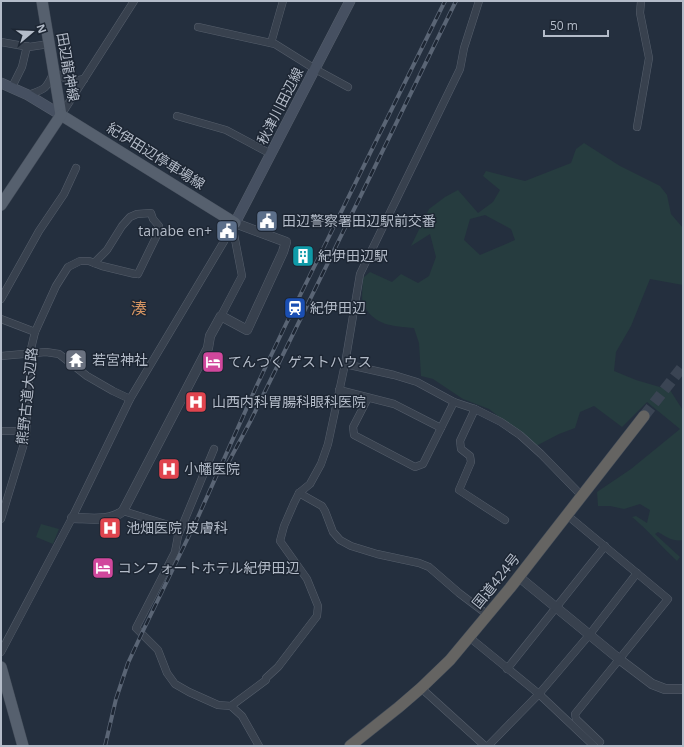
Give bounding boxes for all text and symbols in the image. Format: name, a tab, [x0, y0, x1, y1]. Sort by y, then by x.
north arrow	[12, 12, 52, 52]
scale bar	[544, 12, 608, 38]
text: 50 m	[550, 17, 578, 34]
text: N	[33, 22, 50, 35]
street label: 田辺龍神線	[53, 31, 84, 103]
street label: 秋津川田辺線	[252, 64, 307, 148]
street label: 紀伊田辺停車場線	[104, 118, 209, 193]
public building icon: 田辺警察署田辺駅前交番	[254, 208, 280, 234]
place label: 田辺警察署田辺駅前交番	[282, 211, 436, 230]
public building icon: tanabe en+	[214, 218, 240, 244]
place label: tanabe en+	[138, 221, 212, 240]
building icon: 紀伊田辺駅	[290, 243, 316, 269]
place label: 紀伊田辺駅	[318, 246, 388, 265]
station icon: 紀伊田辺	[282, 295, 308, 321]
district label: 湊	[131, 297, 147, 319]
place label: 紀伊田辺	[310, 298, 366, 317]
street label: 熊野古道大辺路	[12, 346, 41, 446]
temple icon: 若宮神社	[63, 347, 89, 373]
hotel icon: てんつく ゲストハウス	[200, 349, 226, 375]
place label: 若宮神社	[92, 350, 148, 369]
place label: てんつく ゲストハウス	[228, 352, 372, 371]
hospital icon: 山西内科胃腸科眼科医院	[183, 389, 209, 415]
place label: 山西内科胃腸科眼科医院	[212, 392, 366, 411]
hospital icon: 小幡医院	[156, 456, 182, 482]
place label: 小幡医院	[184, 459, 240, 478]
hospital icon: 池畑医院 皮膚科	[97, 515, 123, 541]
place label: 池畑医院 皮膚科	[126, 518, 228, 537]
street label: 国道424号	[467, 549, 524, 612]
hotel icon: コンフォートホテル紀伊田辺	[90, 555, 116, 581]
place label: コンフォートホテル紀伊田辺	[118, 558, 300, 577]

